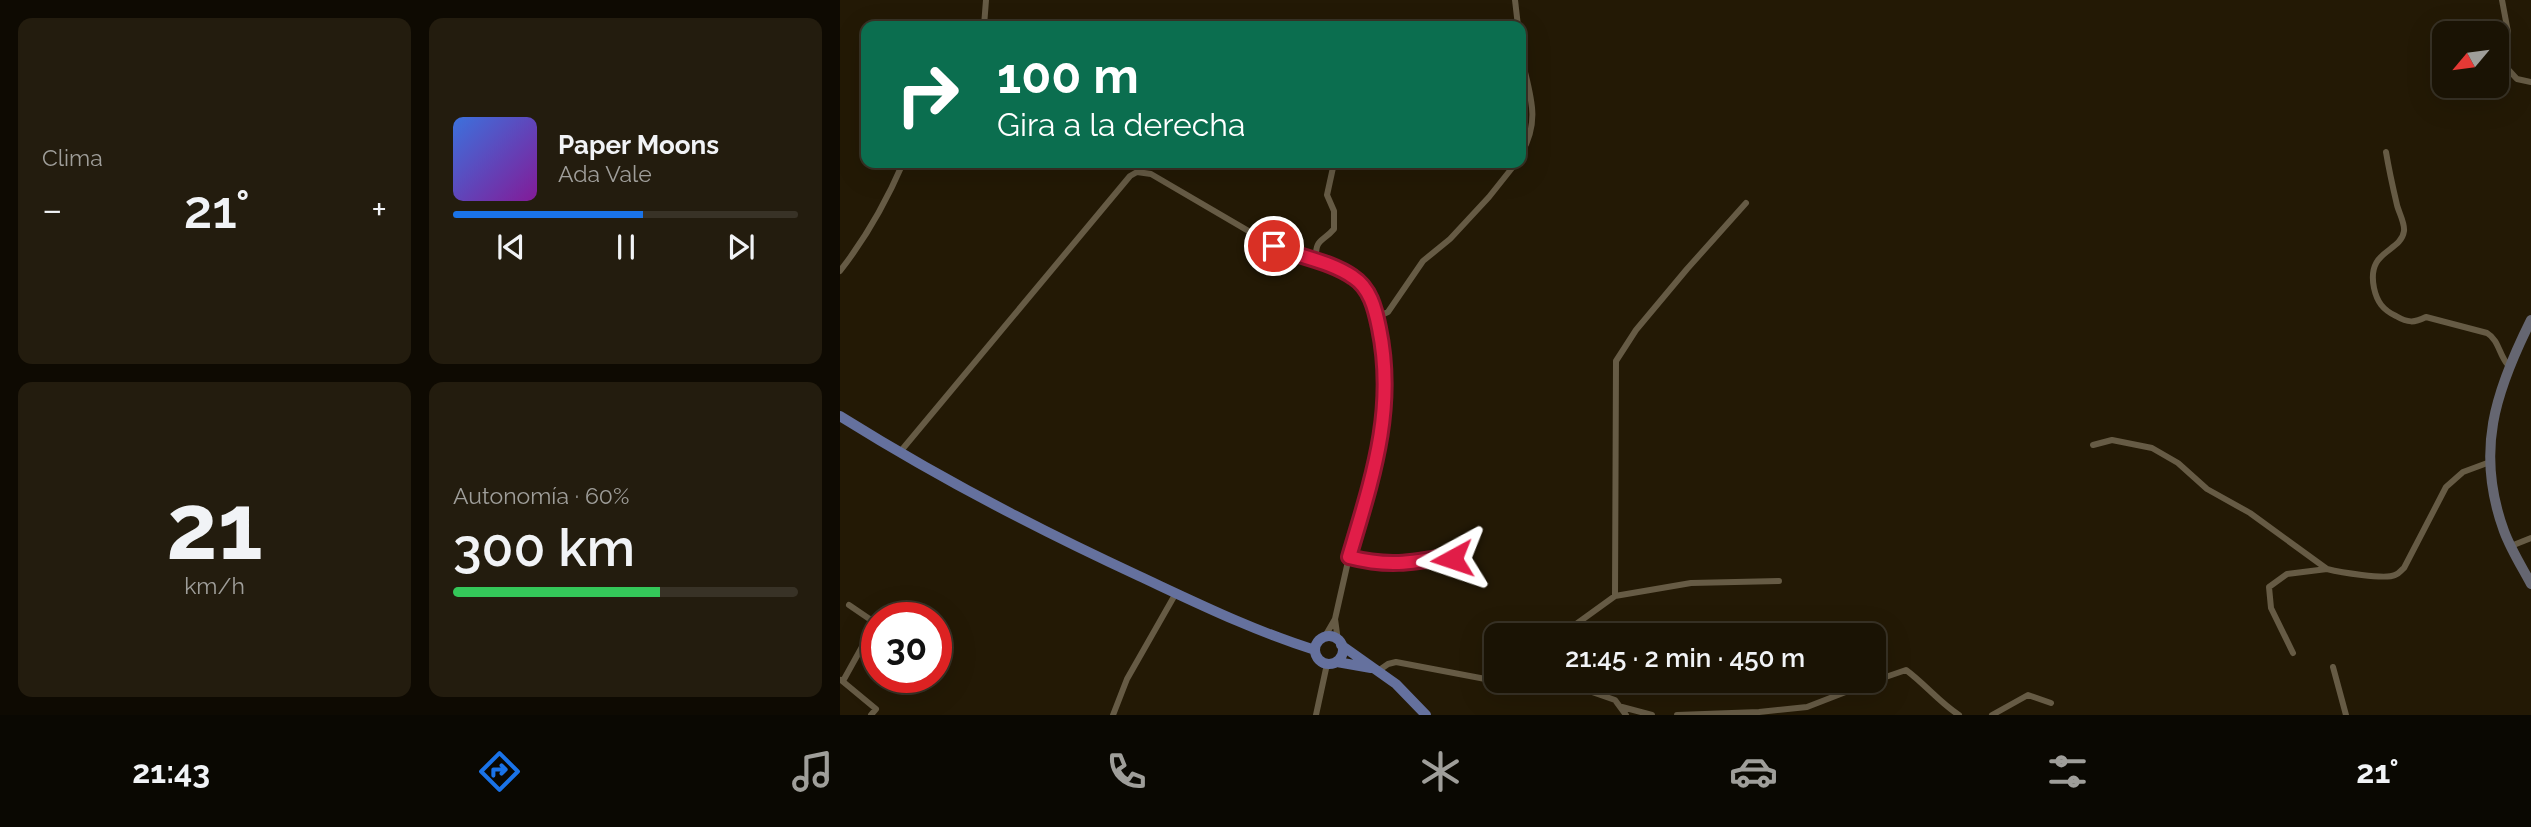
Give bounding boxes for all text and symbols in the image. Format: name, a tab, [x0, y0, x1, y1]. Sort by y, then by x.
north arrow	[2432, 21, 2510, 98]
map controls	[2432, 21, 2509, 98]
text: 100 m	[997, 47, 1139, 104]
icon: right	[882, 49, 973, 140]
text: Gira a la derecha	[997, 106, 1245, 143]
text: Paper Moons	[558, 130, 719, 160]
text: Clima	[42, 144, 103, 171]
text: Ada Vale	[558, 160, 652, 187]
text: 21°	[184, 179, 250, 240]
text: −	[42, 187, 62, 232]
text: +	[371, 187, 387, 232]
pin	[1244, 216, 1304, 276]
icon: arrive	[1255, 227, 1293, 265]
icon: previous	[492, 228, 530, 266]
icon: pause	[607, 228, 645, 266]
icon: next	[722, 228, 760, 266]
text: 21	[166, 473, 263, 580]
text: Autonomía · 60%	[453, 482, 629, 509]
text: 300 km	[453, 517, 635, 578]
position arrow	[1415, 522, 1489, 596]
text: km/h	[184, 572, 245, 599]
speed limit sign: 30	[861, 602, 952, 693]
text: 21:45 · 2 min · 450 m	[1565, 643, 1805, 673]
icon: directions	[475, 747, 524, 796]
icon: music	[788, 747, 837, 796]
icon: phone	[1102, 747, 1151, 796]
icon: climate	[1416, 747, 1465, 796]
icon: car	[1729, 747, 1778, 796]
icon: filters	[2043, 747, 2092, 796]
text: 21:43	[132, 753, 210, 790]
text: 21°	[2356, 753, 2399, 790]

